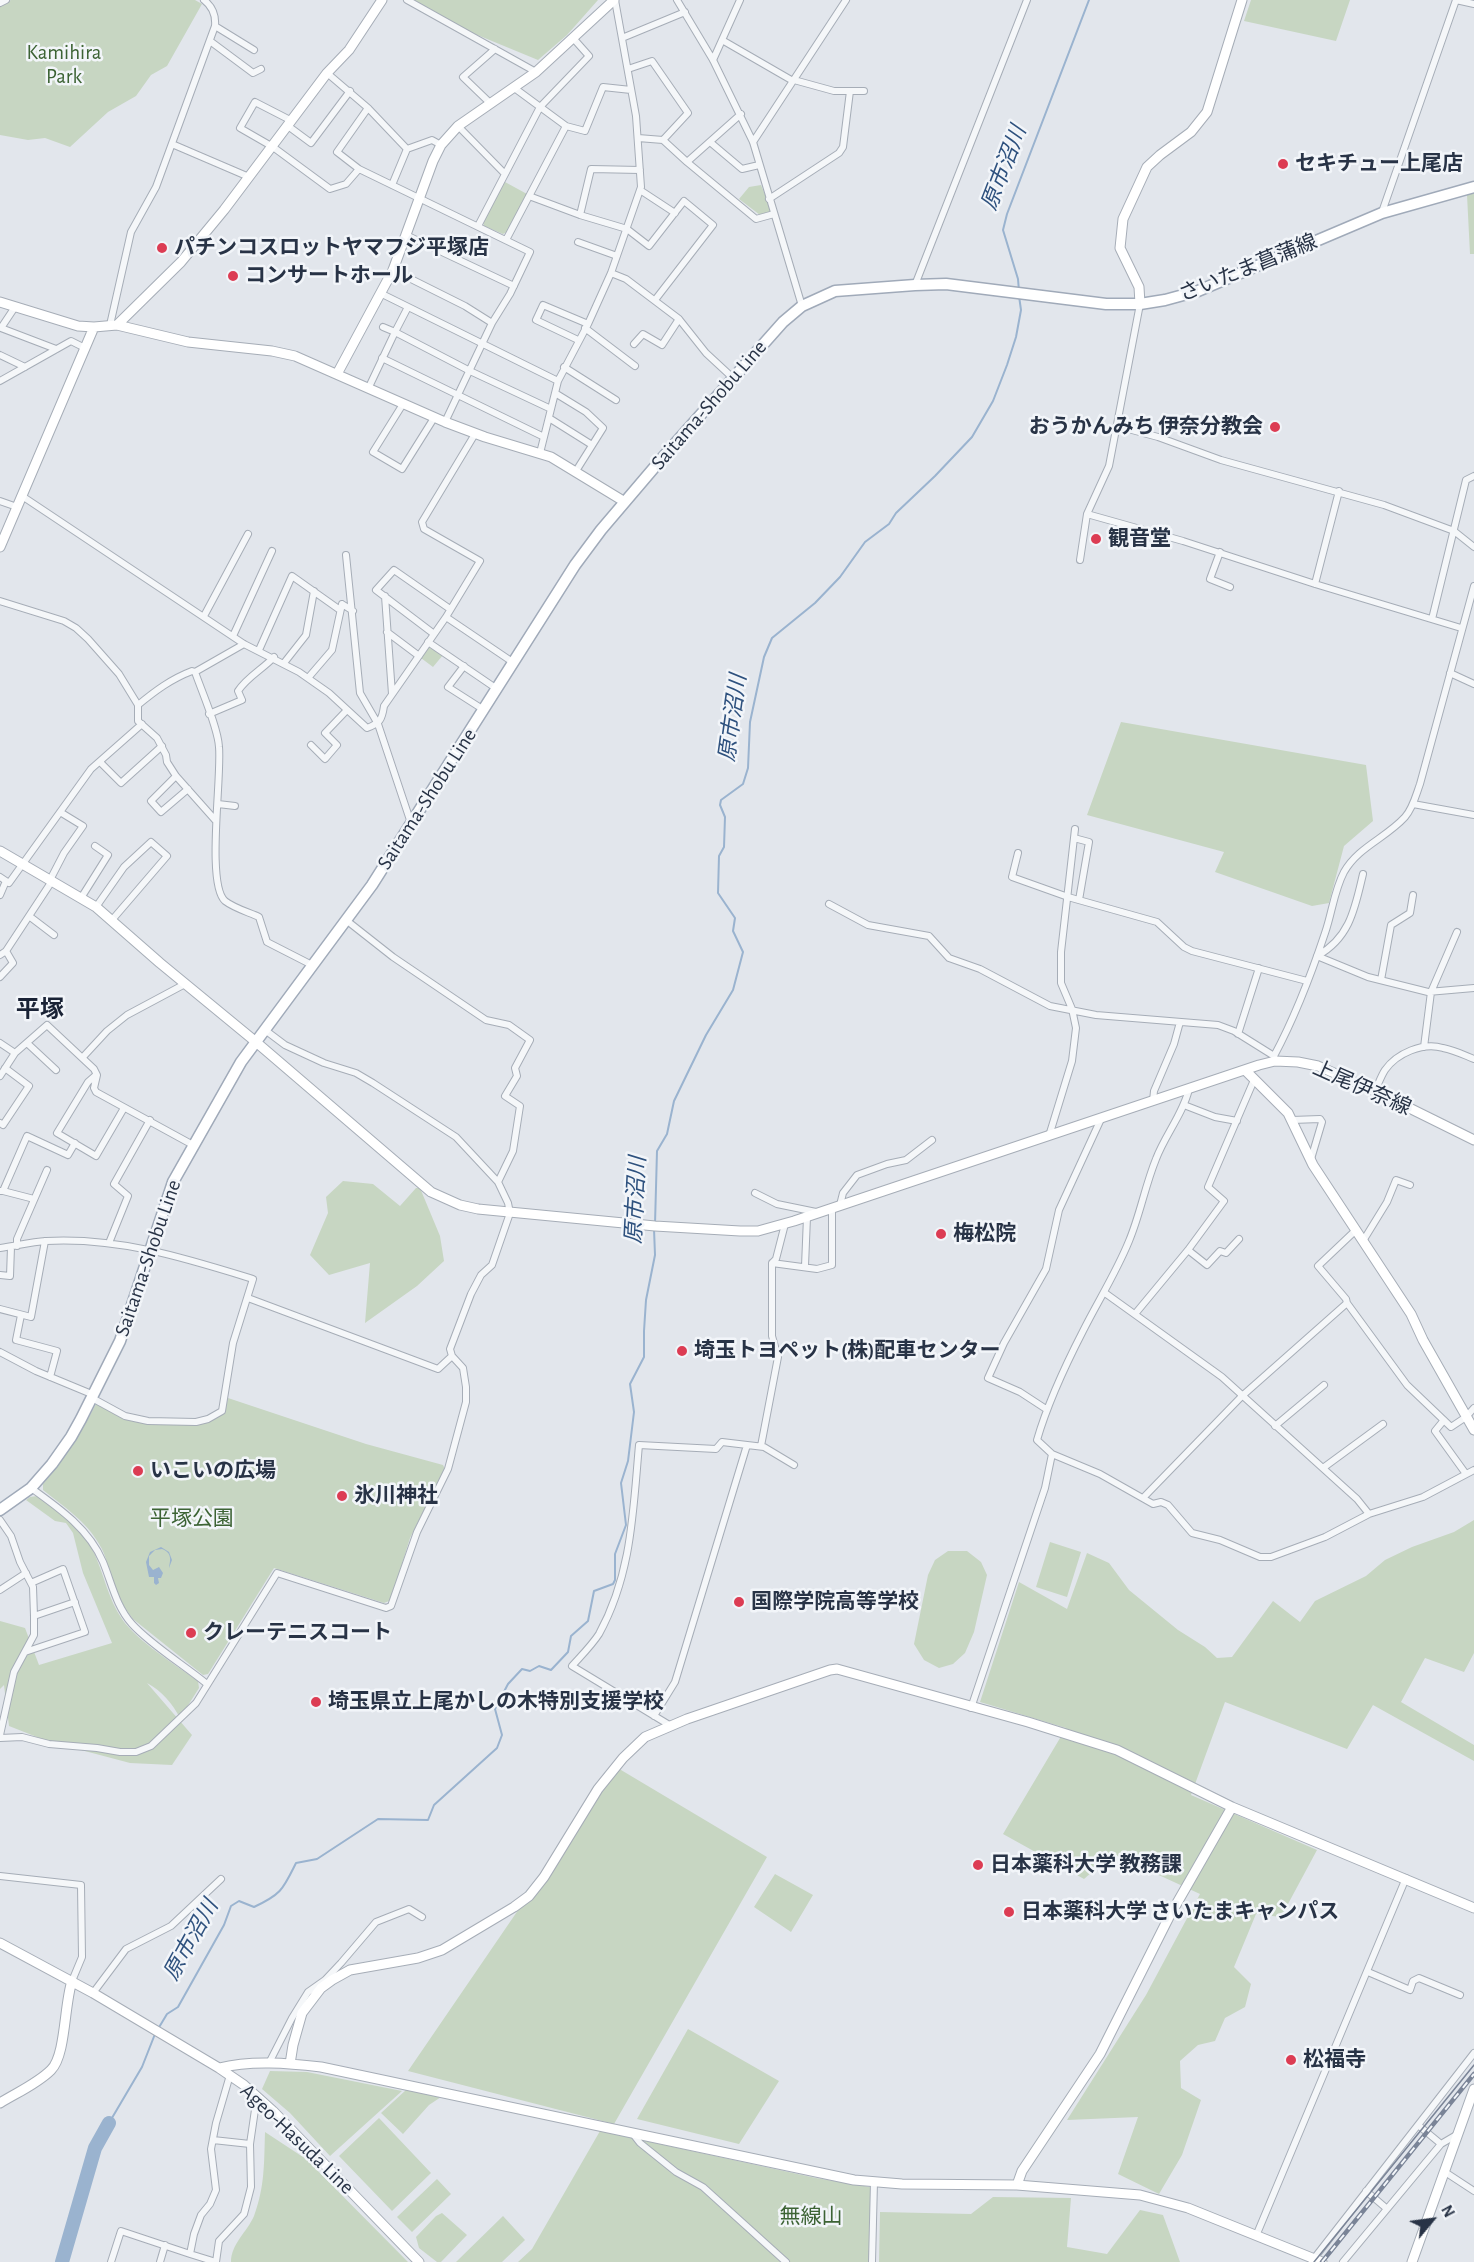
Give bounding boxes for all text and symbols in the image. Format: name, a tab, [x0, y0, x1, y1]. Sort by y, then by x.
park label: Kamihira Park	[27, 40, 101, 90]
water label: 原市沼川	[976, 122, 1032, 214]
place label: セキチュー上尾店	[1295, 151, 1463, 177]
marker: セキチュー上尾店	[1276, 157, 1290, 171]
street label: さいたま菖蒲線	[1175, 229, 1321, 307]
place label: パチンコスロットヤマフジ平塚店	[174, 235, 489, 261]
marker: パチンコスロットヤマフジ平塚店	[155, 241, 169, 255]
place label: コンサートホール	[245, 263, 413, 289]
marker: コンサートホール	[226, 269, 240, 283]
street label: Saitama-Shobu Line	[646, 335, 772, 475]
place label: おうかんみち 伊奈分教会	[1029, 414, 1263, 440]
marker: おうかんみち 伊奈分教会	[1268, 420, 1282, 434]
place label: 観音堂	[1108, 526, 1171, 552]
marker: 観音堂	[1089, 532, 1103, 546]
water label: 原市沼川	[714, 673, 752, 763]
street label: Saitama-Shobu Line	[372, 724, 482, 874]
district label: 平塚	[16, 996, 64, 1024]
street label: 上尾伊奈線	[1309, 1055, 1415, 1121]
water label: 原市沼川	[621, 1155, 651, 1245]
street label: Saitama-Shobu Line	[109, 1177, 187, 1339]
place label: 梅松院	[953, 1221, 1016, 1247]
marker: 梅松院	[934, 1227, 948, 1241]
place label: 埼玉トヨペット(株)配車センター	[694, 1338, 1000, 1364]
marker: 埼玉トヨペット(株)配車センター	[675, 1344, 689, 1358]
place label: いこいの広場	[150, 1458, 276, 1484]
marker: いこいの広場	[131, 1464, 145, 1478]
place label: 氷川神社	[354, 1483, 438, 1509]
marker: 氷川神社	[335, 1489, 349, 1503]
park label: 平塚公園	[150, 1506, 234, 1532]
place label: 国際学院高等学校	[751, 1589, 919, 1615]
marker: 国際学院高等学校	[732, 1595, 746, 1609]
place label: クレーテニスコート	[203, 1620, 392, 1646]
marker: クレーテニスコート	[184, 1626, 198, 1640]
place label: 埼玉県立上尾かしの木特別支援学校	[328, 1689, 664, 1715]
marker: 埼玉県立上尾かしの木特別支援学校	[309, 1695, 323, 1709]
place label: 日本薬科大学 教務課	[990, 1852, 1182, 1878]
marker: 日本薬科大学 教務課	[971, 1858, 985, 1872]
water label: 原市沼川	[158, 1895, 224, 1985]
place label: 日本薬科大学 さいたまキャンパス	[1021, 1899, 1339, 1925]
marker: 日本薬科大学 さいたまキャンパス	[1002, 1905, 1016, 1919]
place label: 松福寺	[1303, 2047, 1366, 2073]
marker: 松福寺	[1284, 2053, 1298, 2067]
street label: Ageo-Hasuda Line	[235, 2078, 359, 2200]
north arrow	[1402, 2190, 1462, 2250]
text: N	[1438, 2203, 1457, 2220]
park label: 無線山	[780, 2204, 842, 2230]

